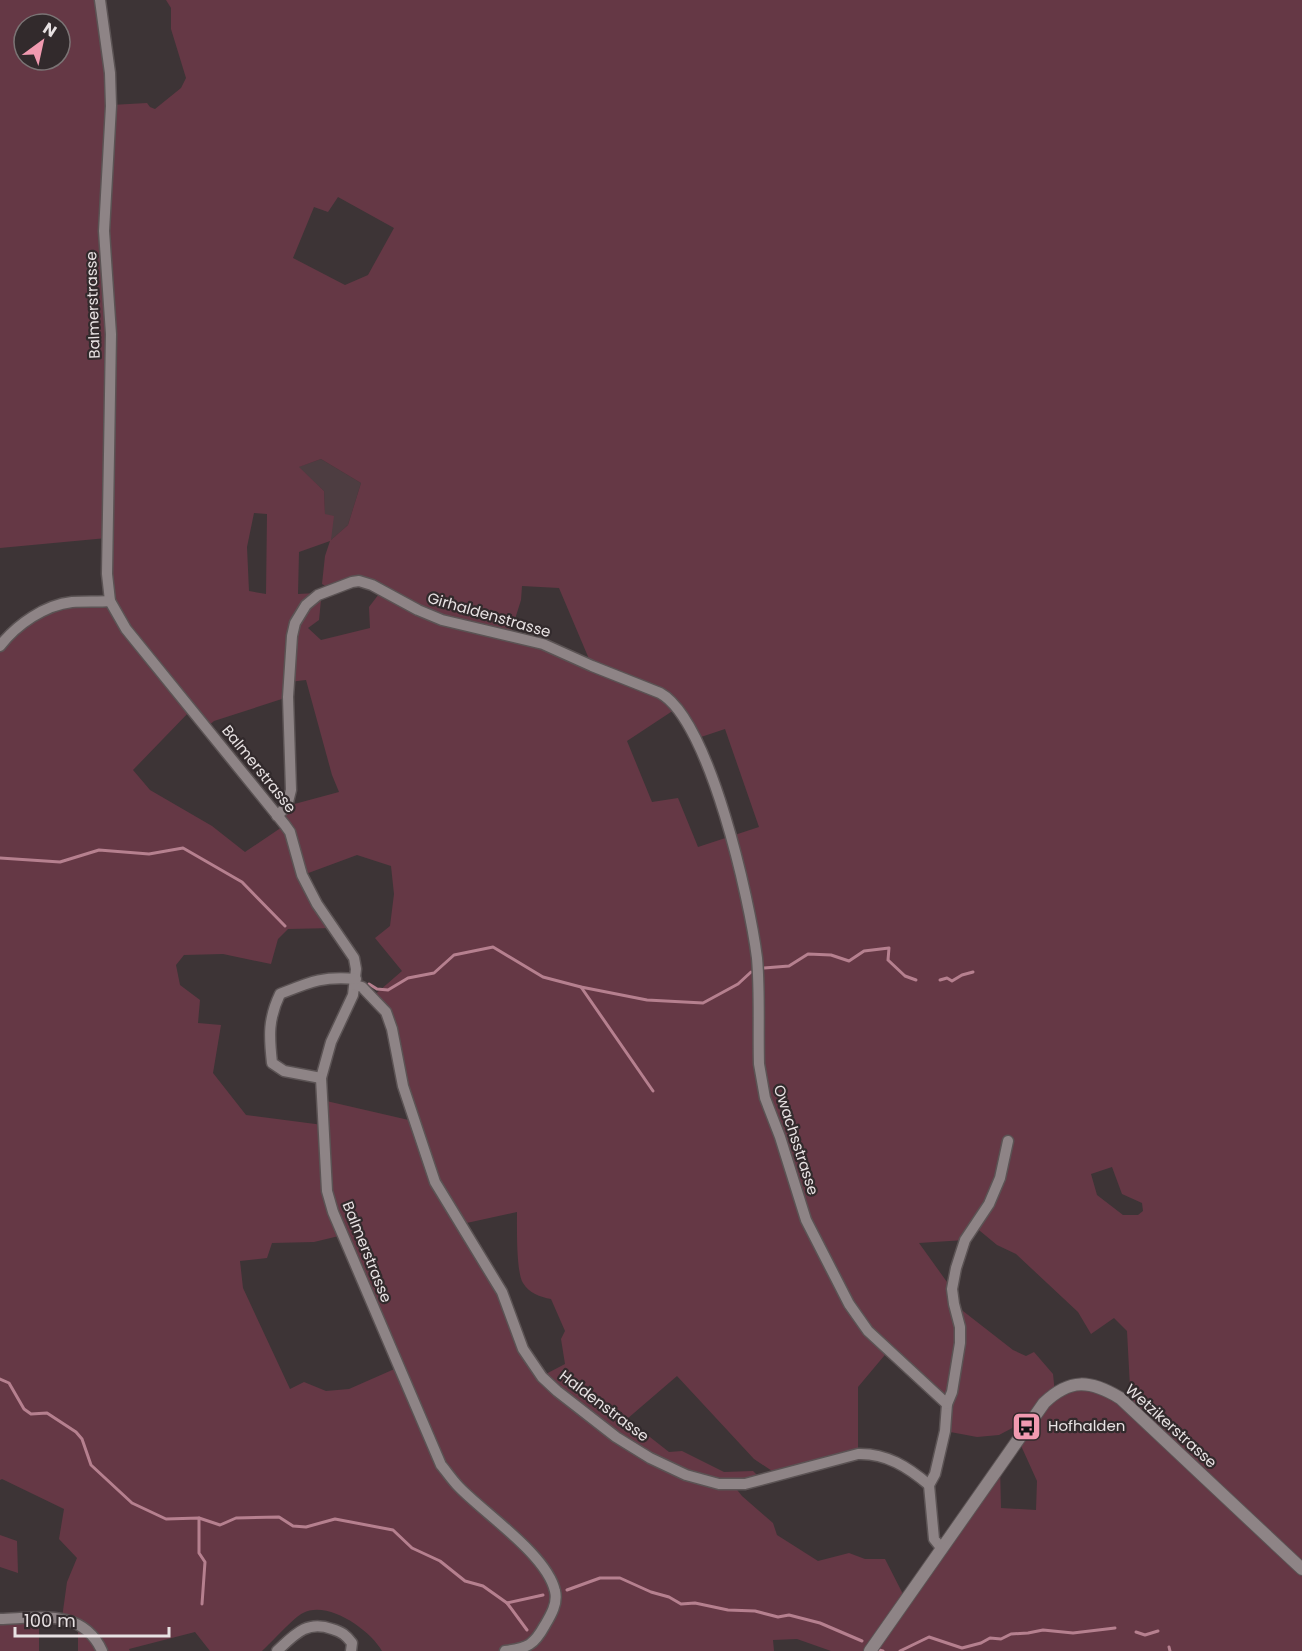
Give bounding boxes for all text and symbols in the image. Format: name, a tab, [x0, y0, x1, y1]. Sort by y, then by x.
north arrow	[12, 12, 72, 72]
text: N	[39, 17, 61, 43]
street label: Balmerstrasse	[80, 251, 105, 359]
street label: Girhaldenstrasse	[425, 587, 553, 642]
street label: Balmerstrasse	[217, 720, 301, 817]
street label: Owachsstrasse	[769, 1082, 824, 1198]
street label: Balmerstrasse	[338, 1198, 397, 1306]
street label: Haldenstrasse	[555, 1365, 653, 1446]
street label: Wetzikerstrasse	[1121, 1379, 1222, 1472]
bus stop icon: Hofhalden	[1011, 1410, 1043, 1442]
place label: Hofhalden	[1048, 1415, 1125, 1436]
scale bar	[15, 1600, 170, 1638]
text: 100 m	[24, 1608, 76, 1633]

